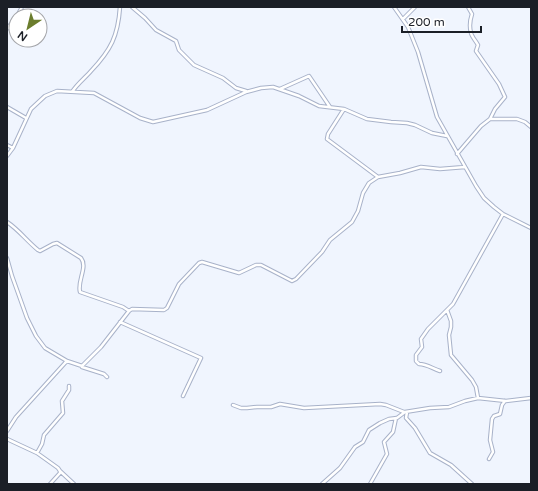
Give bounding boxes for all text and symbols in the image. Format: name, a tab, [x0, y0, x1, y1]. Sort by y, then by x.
north arrow	[8, 8, 48, 48]
scale bar	[402, 8, 481, 34]
text: 200 m	[408, 15, 445, 29]
text: N	[15, 28, 30, 44]

